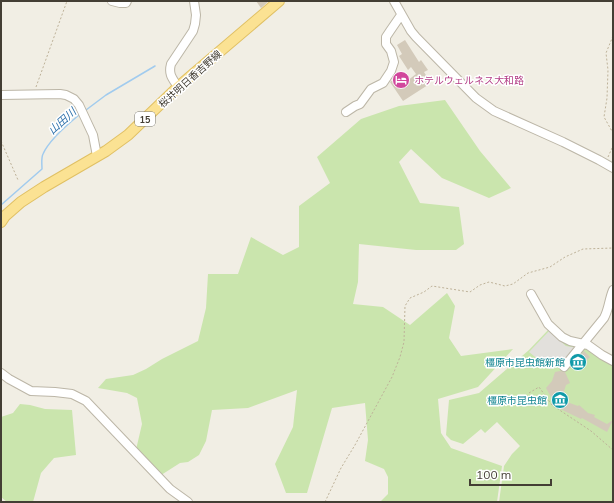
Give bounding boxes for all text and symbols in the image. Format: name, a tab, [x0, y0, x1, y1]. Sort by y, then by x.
street label: 桜井明日香吉野線	[156, 47, 224, 111]
hotel icon: ホテルウェルネス大和路	[391, 70, 411, 90]
place label: ホテルウェルネス大和路	[414, 74, 524, 87]
water label: 山田川	[45, 104, 80, 137]
road number: 15	[135, 112, 155, 126]
museum icon: 橿原市昆虫館新館	[568, 352, 588, 372]
place label: 橿原市昆虫館新館	[485, 356, 565, 369]
museum icon: 橿原市昆虫館	[550, 390, 570, 410]
place label: 橿原市昆虫館	[487, 394, 547, 407]
scale bar	[470, 461, 551, 487]
text: 100 m	[476, 467, 511, 482]

